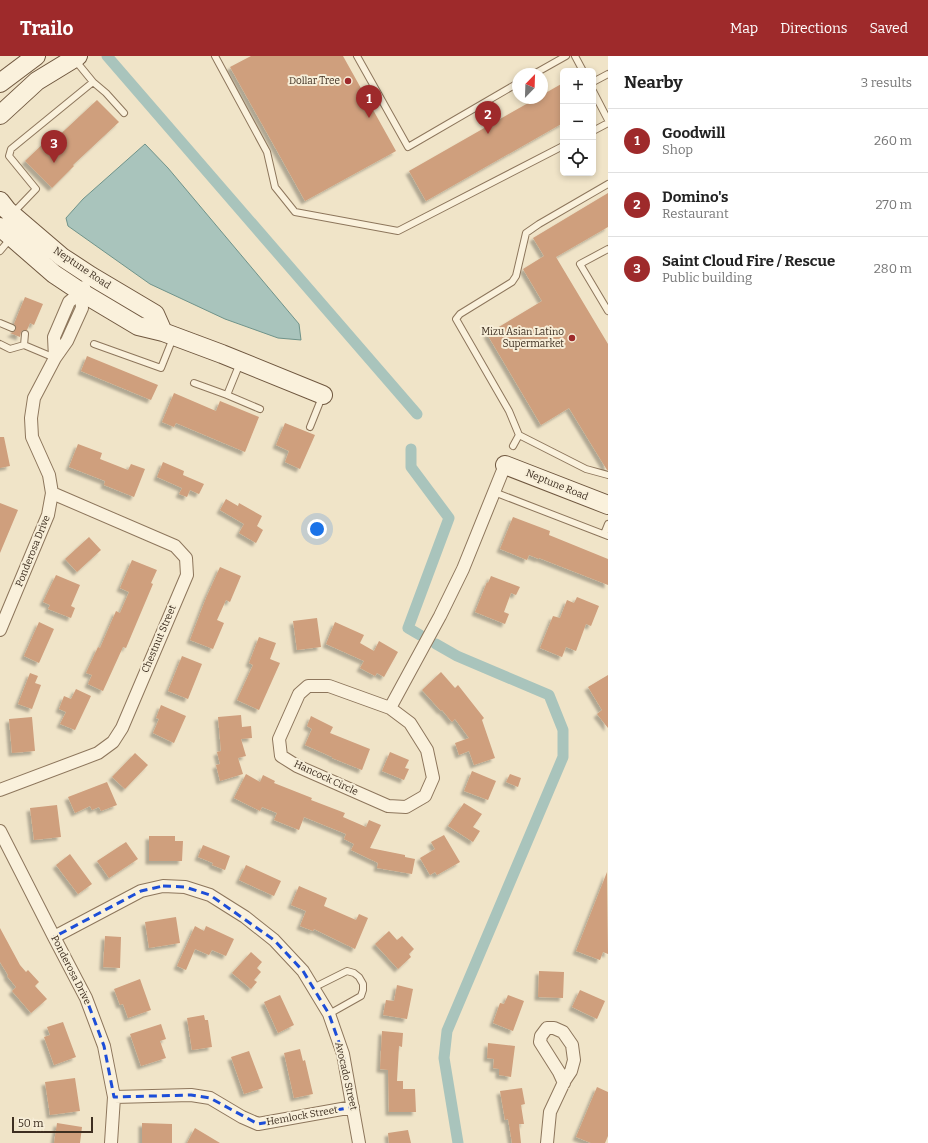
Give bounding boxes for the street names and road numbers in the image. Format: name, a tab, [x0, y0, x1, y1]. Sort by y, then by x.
street label: Neptune Road	[51, 244, 113, 292]
street label: Neptune Road	[524, 467, 590, 503]
street label: Ponderosa Drive	[13, 513, 53, 589]
street label: Chestnut Street	[139, 603, 179, 675]
street label: Hancock Circle	[292, 758, 360, 798]
street label: Ponderosa Drive	[48, 933, 94, 1007]
street label: Avocado Street	[332, 1041, 360, 1112]
street label: Hemlock Street	[265, 1104, 339, 1128]

